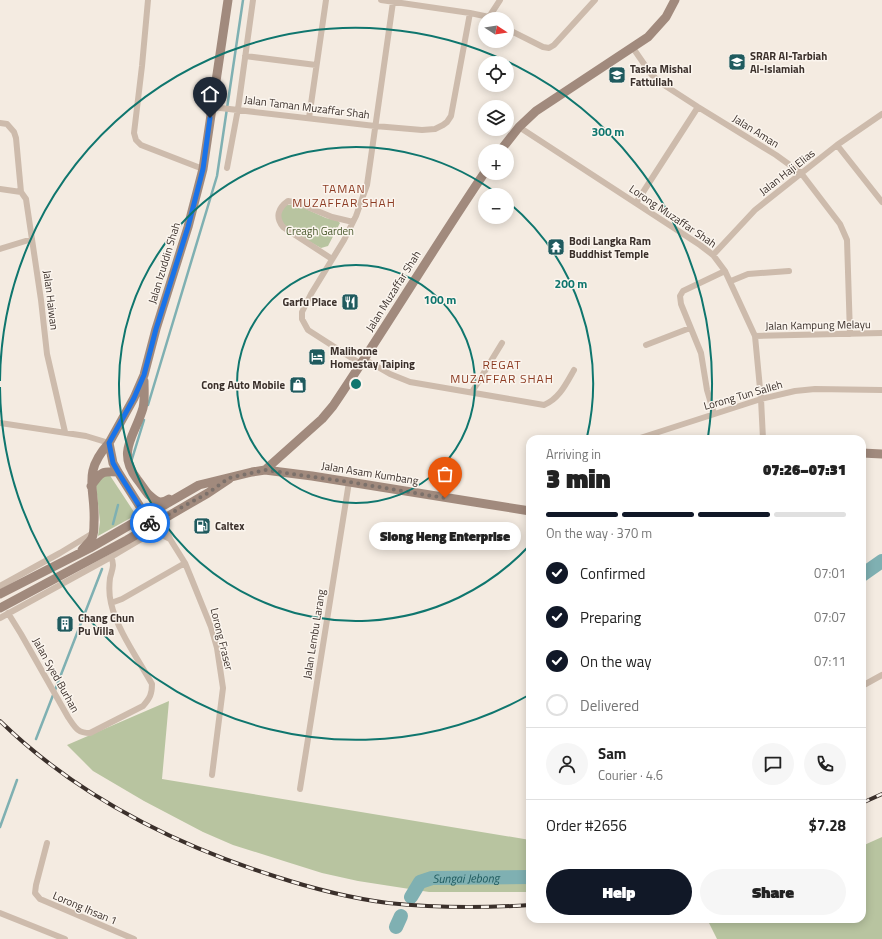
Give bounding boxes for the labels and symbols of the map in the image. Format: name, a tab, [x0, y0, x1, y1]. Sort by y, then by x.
north arrow	[478, 12, 514, 48]
place label: SRAR Al-Tarbiah Al-Islamiah	[750, 48, 827, 77]
school or university icon: SRAR Al-Tarbiah Al-Islamiah	[727, 52, 747, 72]
place label: Taska Mishal Fattullah	[630, 61, 692, 90]
school or university icon: Taska Mishal Fattullah	[607, 65, 627, 85]
pin	[193, 77, 227, 118]
street label: Jalan Taman Muzaffar Shah	[243, 91, 371, 123]
street label: Jalan Aman	[730, 110, 782, 152]
text: 300 m	[592, 122, 624, 141]
street label: Jalan Haji Elias	[756, 145, 818, 199]
district label: TAMAN MUZAFFAR SHAH	[292, 179, 396, 212]
street label: Lorong Muzaffar Shah	[626, 181, 720, 251]
street label: Jalan Izuddin Shah	[144, 220, 184, 306]
park label: Creagh Garden	[286, 223, 354, 239]
place label: Bodi Langka Ram Buddhist Temple	[569, 233, 651, 262]
temple icon: Bodi Langka Ram Buddhist Temple	[546, 237, 566, 257]
street label: Jalan Muzaffar Shah	[362, 247, 424, 335]
street label: Jalan Haiwan	[39, 269, 63, 331]
text: 200 m	[555, 274, 587, 293]
text: 100 m	[424, 290, 456, 309]
restaurant icon: Garfu Place	[340, 292, 360, 312]
place label: Garfu Place	[283, 294, 337, 310]
street label: Jalan Kampung Melayu	[765, 316, 871, 334]
place label: Malihome Homestay Taiping	[330, 343, 415, 372]
hotel icon: Malihome Homestay Taiping	[307, 347, 327, 367]
district label: REGAT MUZAFFAR SHAH	[450, 355, 554, 388]
shop icon: Cong Auto Mobile	[288, 375, 308, 395]
street label: Lorong Tun Salleh	[702, 376, 784, 414]
place label: Cong Auto Mobile	[201, 377, 285, 393]
centre of rings	[349, 377, 363, 391]
street label: Jalan Asam Kumbang	[320, 457, 420, 489]
pin	[428, 457, 462, 498]
courier	[130, 503, 170, 543]
fuel station icon: Caltex	[192, 516, 212, 536]
place label: Caltex	[215, 518, 245, 534]
callout: Siong Heng Enterprise	[369, 522, 521, 550]
street label: Jalan Lembu Larang	[299, 588, 329, 680]
street label: Lorong Fraser	[207, 606, 238, 672]
place label: Chang Chun Pu Villa	[78, 610, 134, 639]
building icon: Chang Chun Pu Villa	[55, 614, 75, 634]
street label: Jalan Syed Burhan	[29, 635, 83, 716]
water label: Sungai Jebong	[432, 868, 501, 887]
street label: Lorong Ihsan 1	[50, 887, 120, 929]

